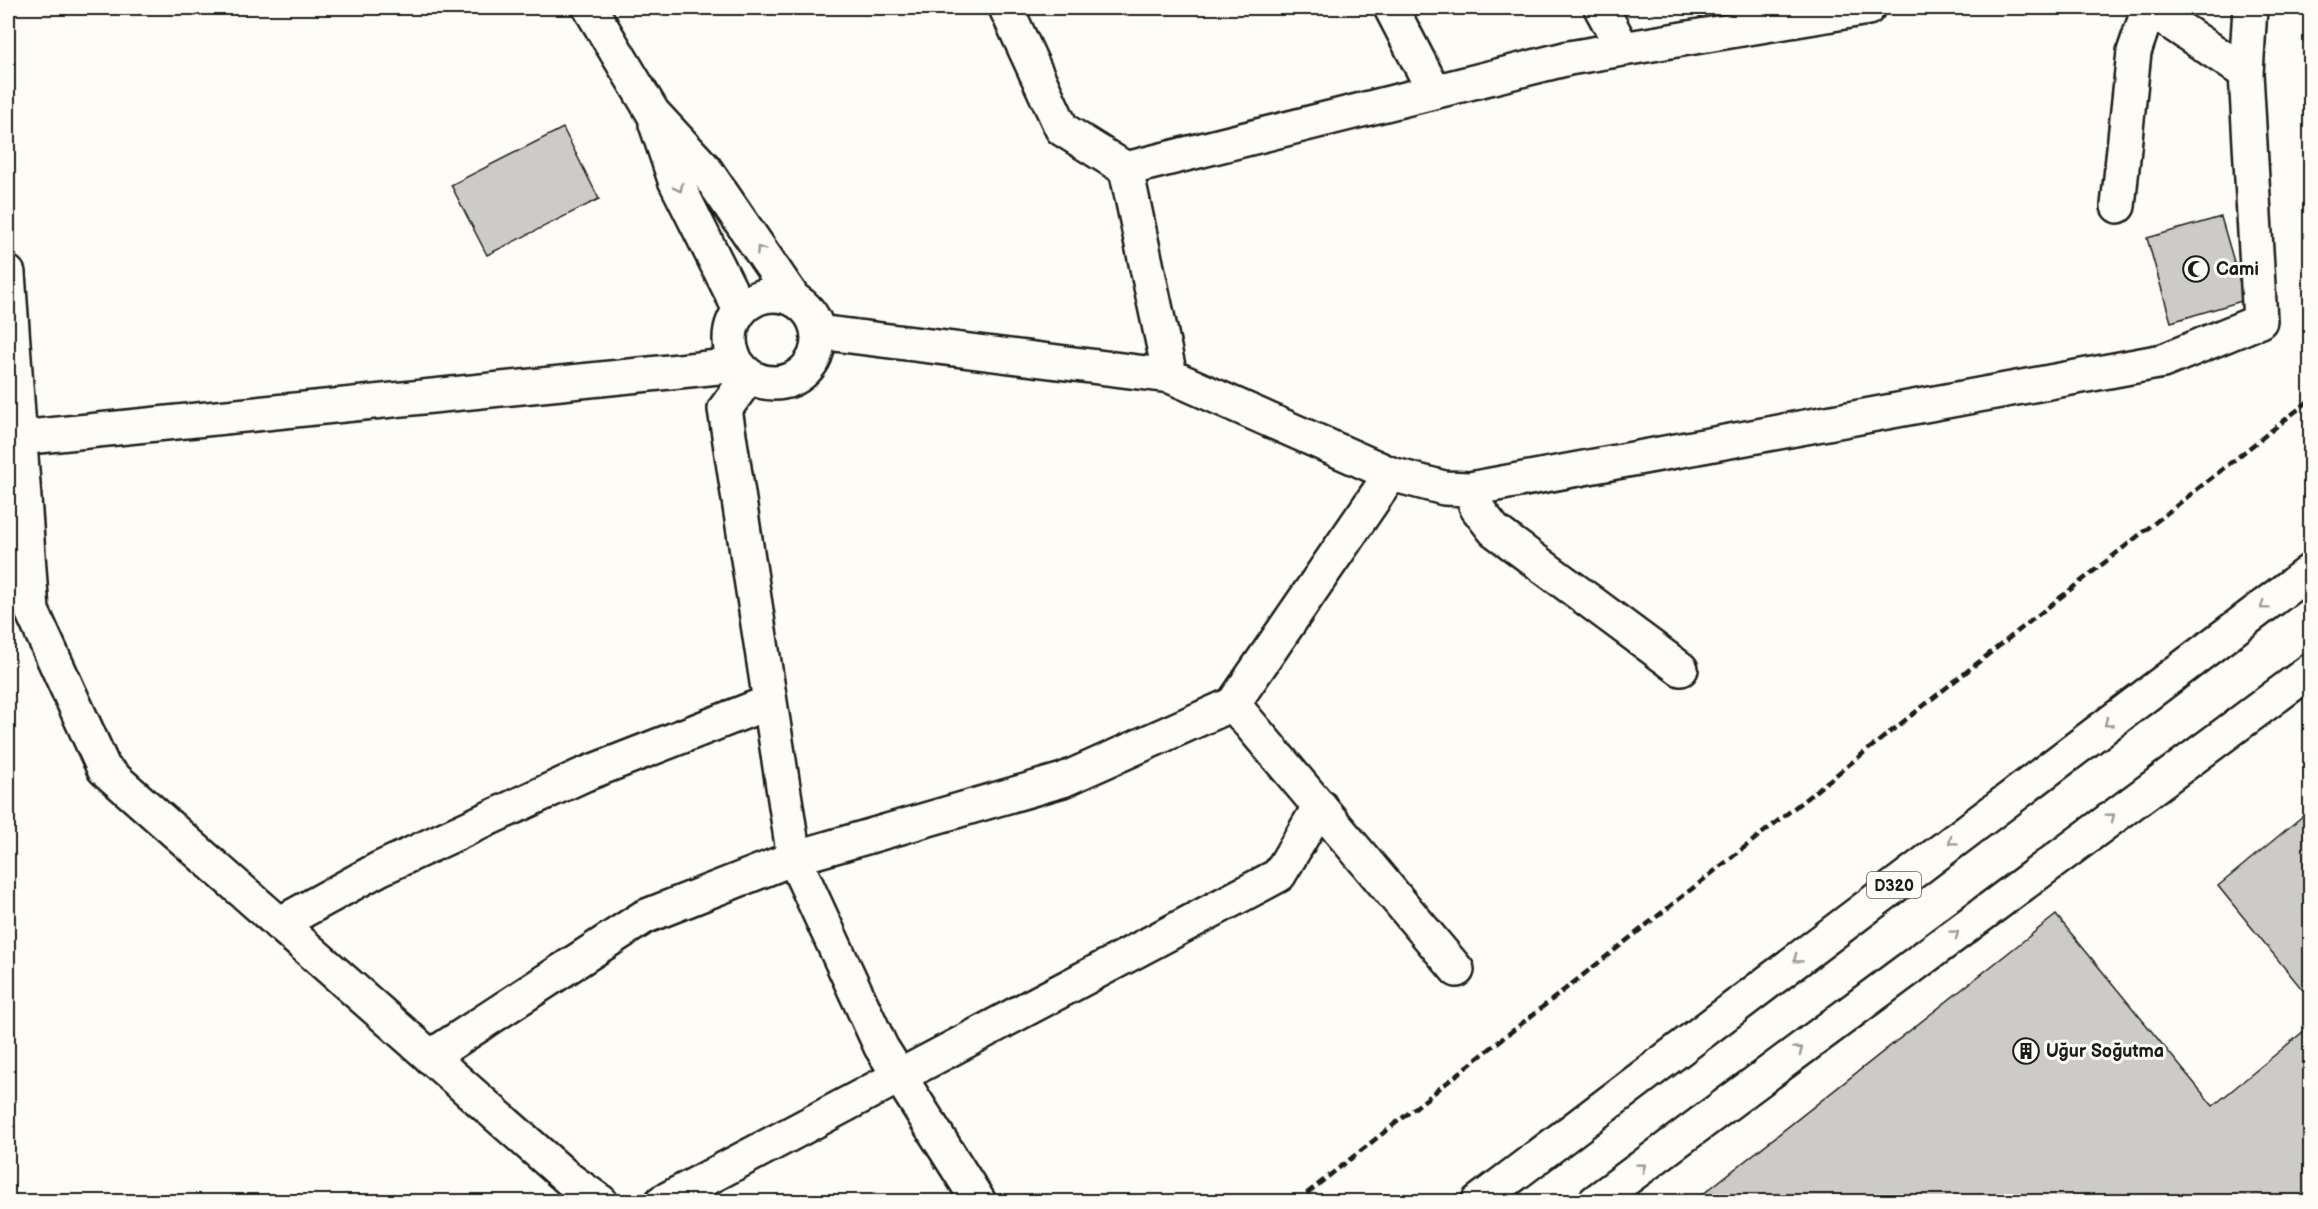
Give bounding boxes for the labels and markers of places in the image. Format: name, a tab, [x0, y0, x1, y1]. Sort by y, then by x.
mosque icon: Cami	[2181, 254, 2211, 284]
place label: Cami	[2216, 259, 2259, 280]
building icon: Uğur Soğutma	[2011, 1036, 2041, 1066]
place label: Uğur Soğutma	[2046, 1041, 2164, 1062]

